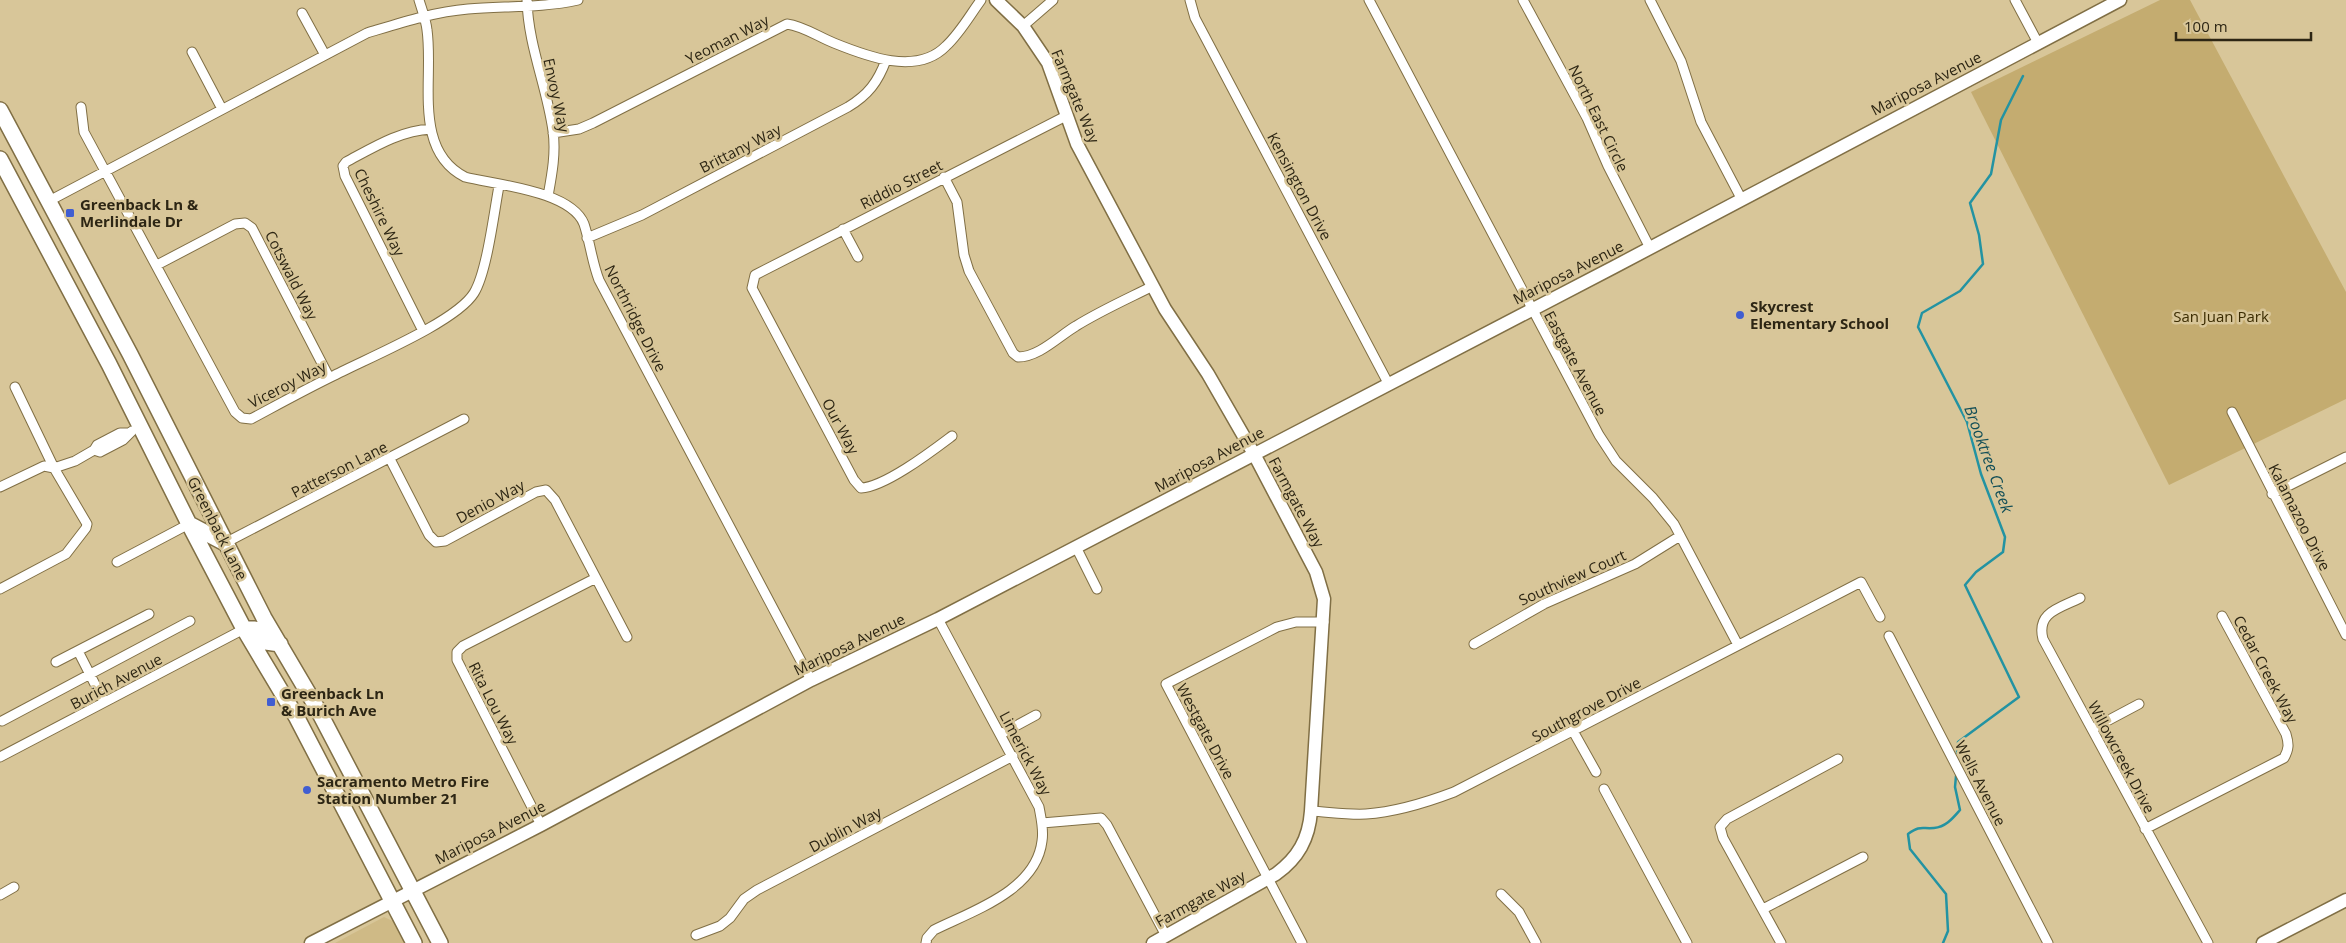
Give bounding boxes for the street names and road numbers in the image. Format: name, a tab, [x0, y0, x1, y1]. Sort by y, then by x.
street label: Yeoman Way	[682, 9, 772, 69]
street label: Farmgate Way	[1047, 46, 1105, 146]
street label: Mariposa Avenue	[1867, 46, 1985, 120]
street label: Envoy Way	[539, 56, 575, 134]
street label: North East Circle	[1564, 61, 1634, 175]
street label: Brittany Way	[696, 119, 785, 177]
street label: Kensington Drive	[1263, 129, 1337, 243]
street label: Riddio Street	[856, 155, 946, 213]
street label: Cheshire Way	[350, 165, 410, 260]
street label: Cotswald Way	[261, 227, 323, 323]
street label: Mariposa Avenue	[1509, 235, 1627, 309]
street label: Northridge Drive	[600, 261, 672, 375]
street label: Eastgate Avenue	[1540, 307, 1612, 419]
street label: Viceroy Way	[245, 356, 330, 412]
street label: Our Way	[818, 395, 864, 458]
street label: Mariposa Avenue	[1151, 422, 1267, 496]
street label: Patterson Lane	[287, 436, 391, 502]
street label: Farmgate Way	[1265, 453, 1330, 551]
street label: Kalamazoo Drive	[2264, 460, 2336, 574]
street label: Greenback Lane	[183, 473, 253, 583]
street label: Denio Way	[452, 474, 528, 527]
street label: Southview Court	[1515, 544, 1629, 610]
street label: Mariposa Avenue	[790, 608, 908, 680]
street label: Cedar Creek Way	[2229, 612, 2303, 727]
street label: Burich Avenue	[67, 648, 165, 714]
street label: Rita Lou Way	[465, 658, 524, 748]
street label: Southgrove Drive	[1528, 672, 1644, 746]
street label: Westgate Drive	[1172, 680, 1240, 782]
street label: Willowcreek Drive	[2084, 697, 2160, 817]
street label: Limerick Way	[995, 707, 1057, 799]
street label: Wells Avenue	[1951, 737, 2011, 829]
street label: Mariposa Avenue	[431, 795, 549, 869]
street label: Dublin Way	[805, 801, 885, 857]
street label: Farmgate Way	[1151, 865, 1249, 931]

